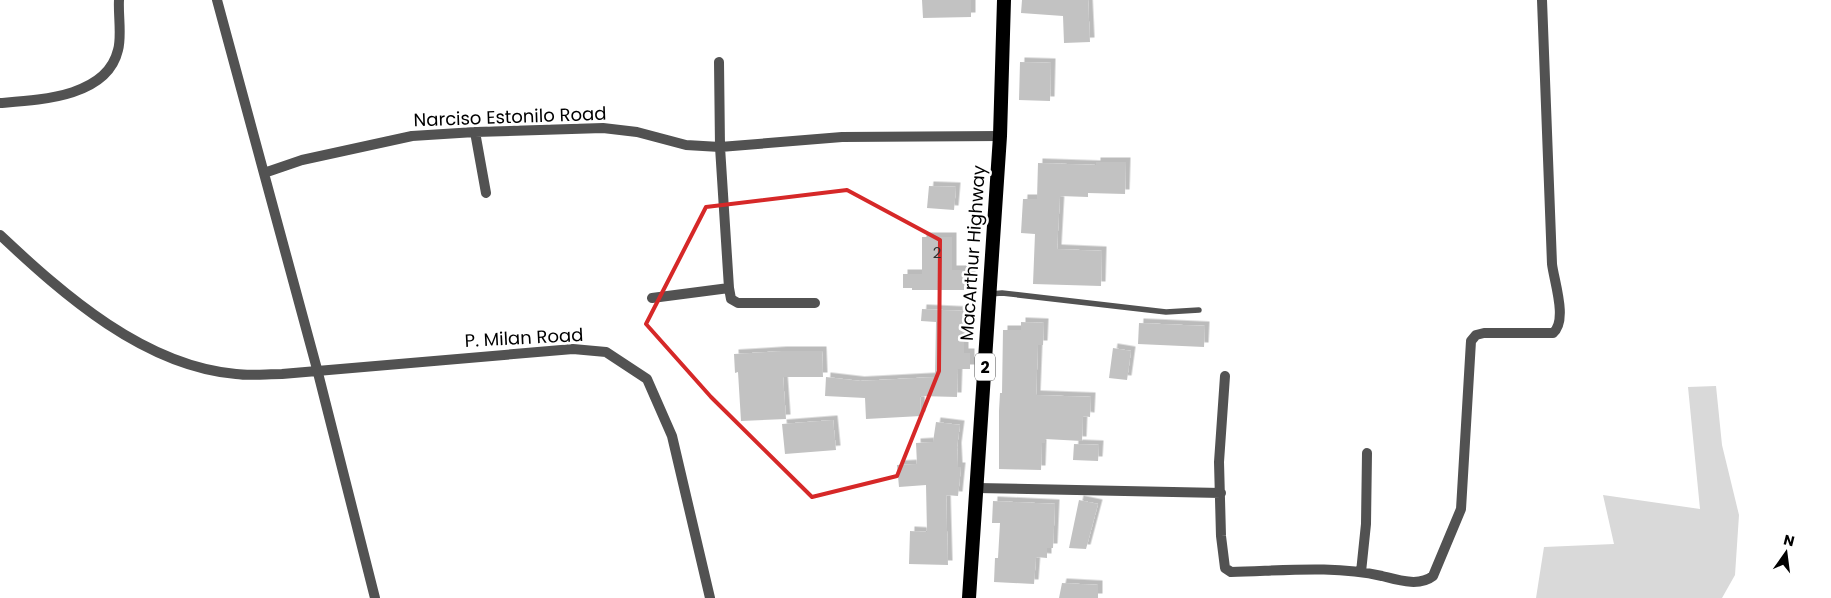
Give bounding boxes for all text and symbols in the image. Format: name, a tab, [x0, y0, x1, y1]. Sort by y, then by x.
street label: Narciso Estonilo Road	[413, 101, 607, 132]
street label: MacArthur Highway	[954, 164, 991, 342]
house number: 2	[933, 242, 941, 263]
street label: P. Milan Road	[464, 322, 584, 353]
road number: 2	[975, 354, 995, 381]
north arrow	[1761, 528, 1811, 578]
text: N	[1782, 529, 1797, 551]

